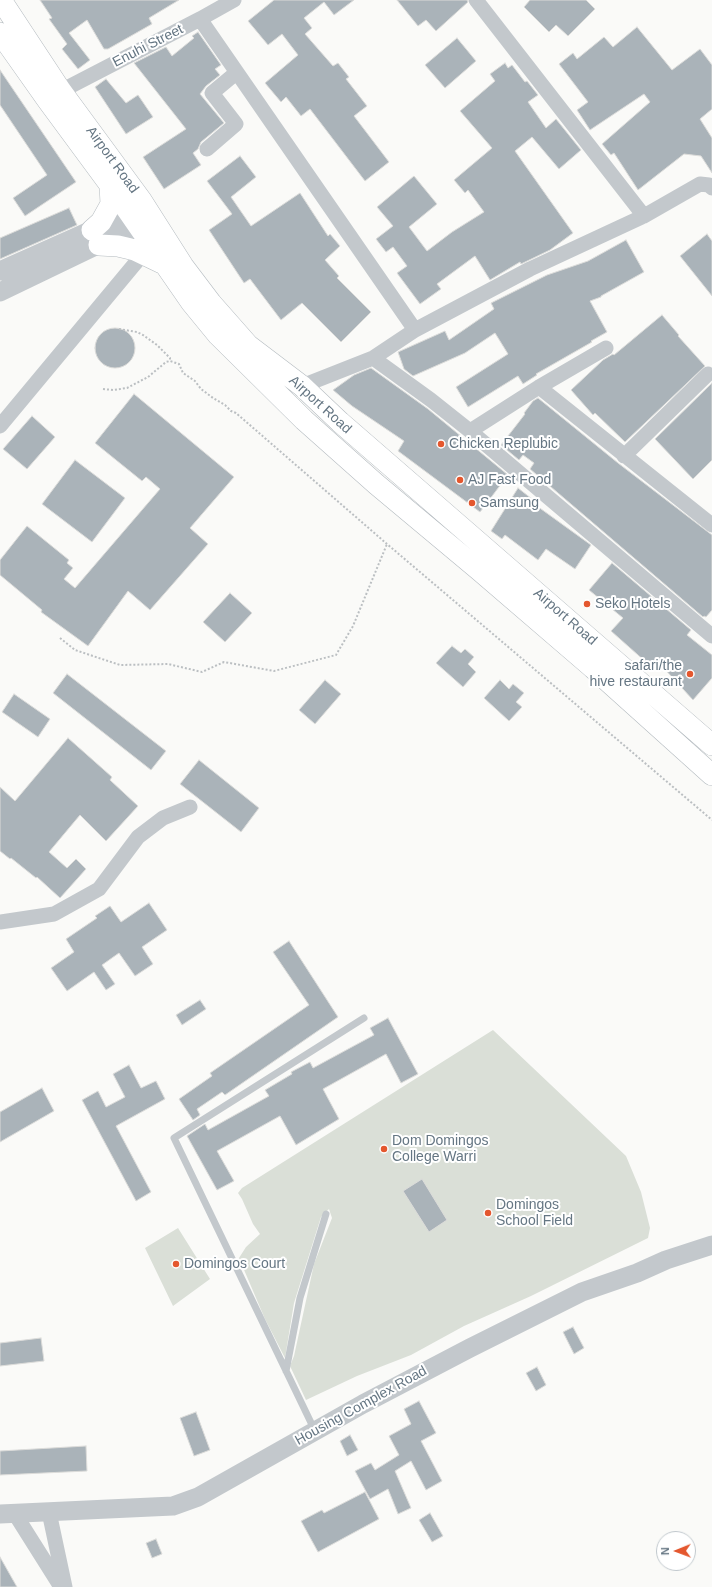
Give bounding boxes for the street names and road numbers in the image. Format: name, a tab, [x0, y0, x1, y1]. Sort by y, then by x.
street label: Enuhi Street	[110, 21, 186, 71]
street label: Airport Road	[82, 123, 142, 197]
street label: Airport Road	[285, 372, 355, 438]
street label: Airport Road	[530, 585, 600, 649]
street label: Housing Complex Road	[292, 1363, 430, 1449]

